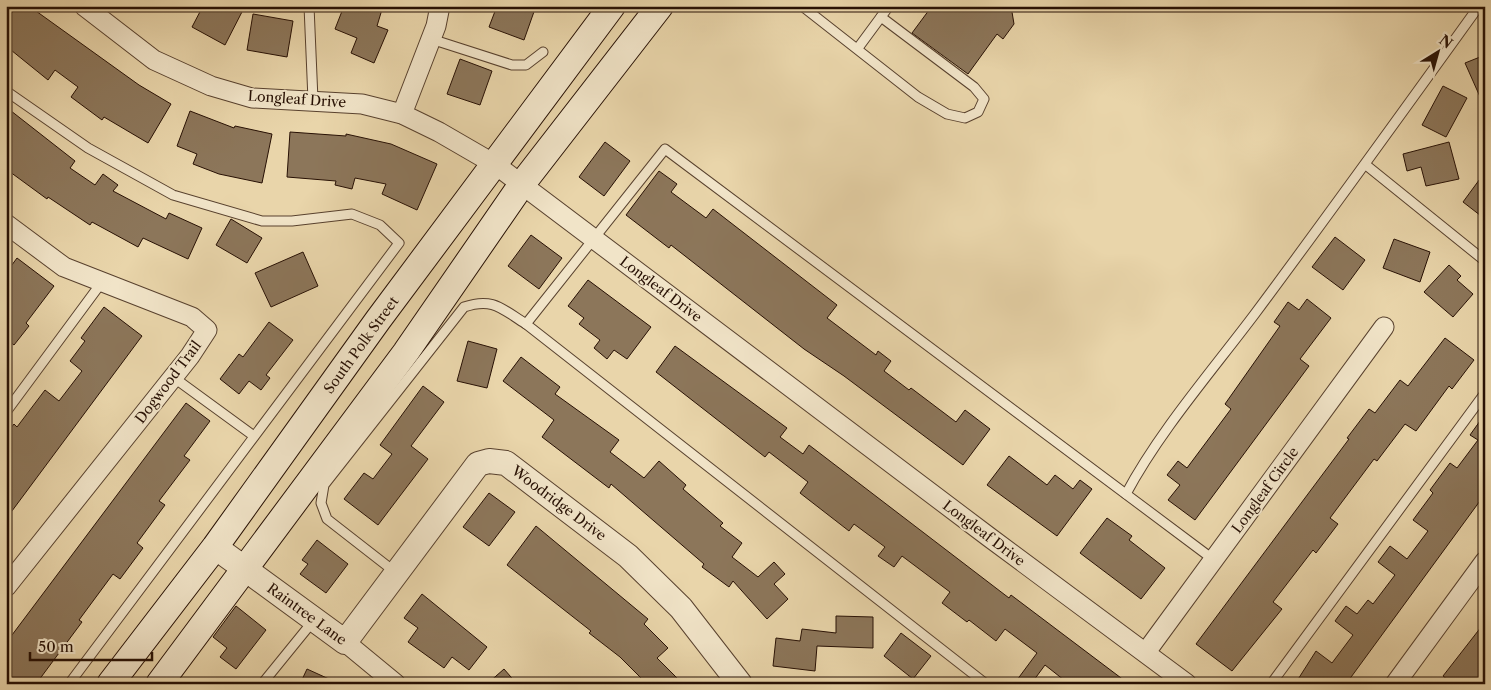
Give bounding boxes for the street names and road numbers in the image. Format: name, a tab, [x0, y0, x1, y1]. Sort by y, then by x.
street label: Longleaf Drive	[247, 87, 347, 111]
street label: Longleaf Drive	[616, 252, 706, 326]
street label: South Polk Street	[320, 293, 402, 397]
street label: Dogwood Trail	[131, 337, 205, 427]
street label: Longleaf Circle	[1228, 443, 1302, 537]
street label: Woodridge Drive	[507, 461, 610, 545]
street label: Longleaf Drive	[939, 496, 1029, 570]
street label: Raintree Lane	[264, 579, 350, 649]

